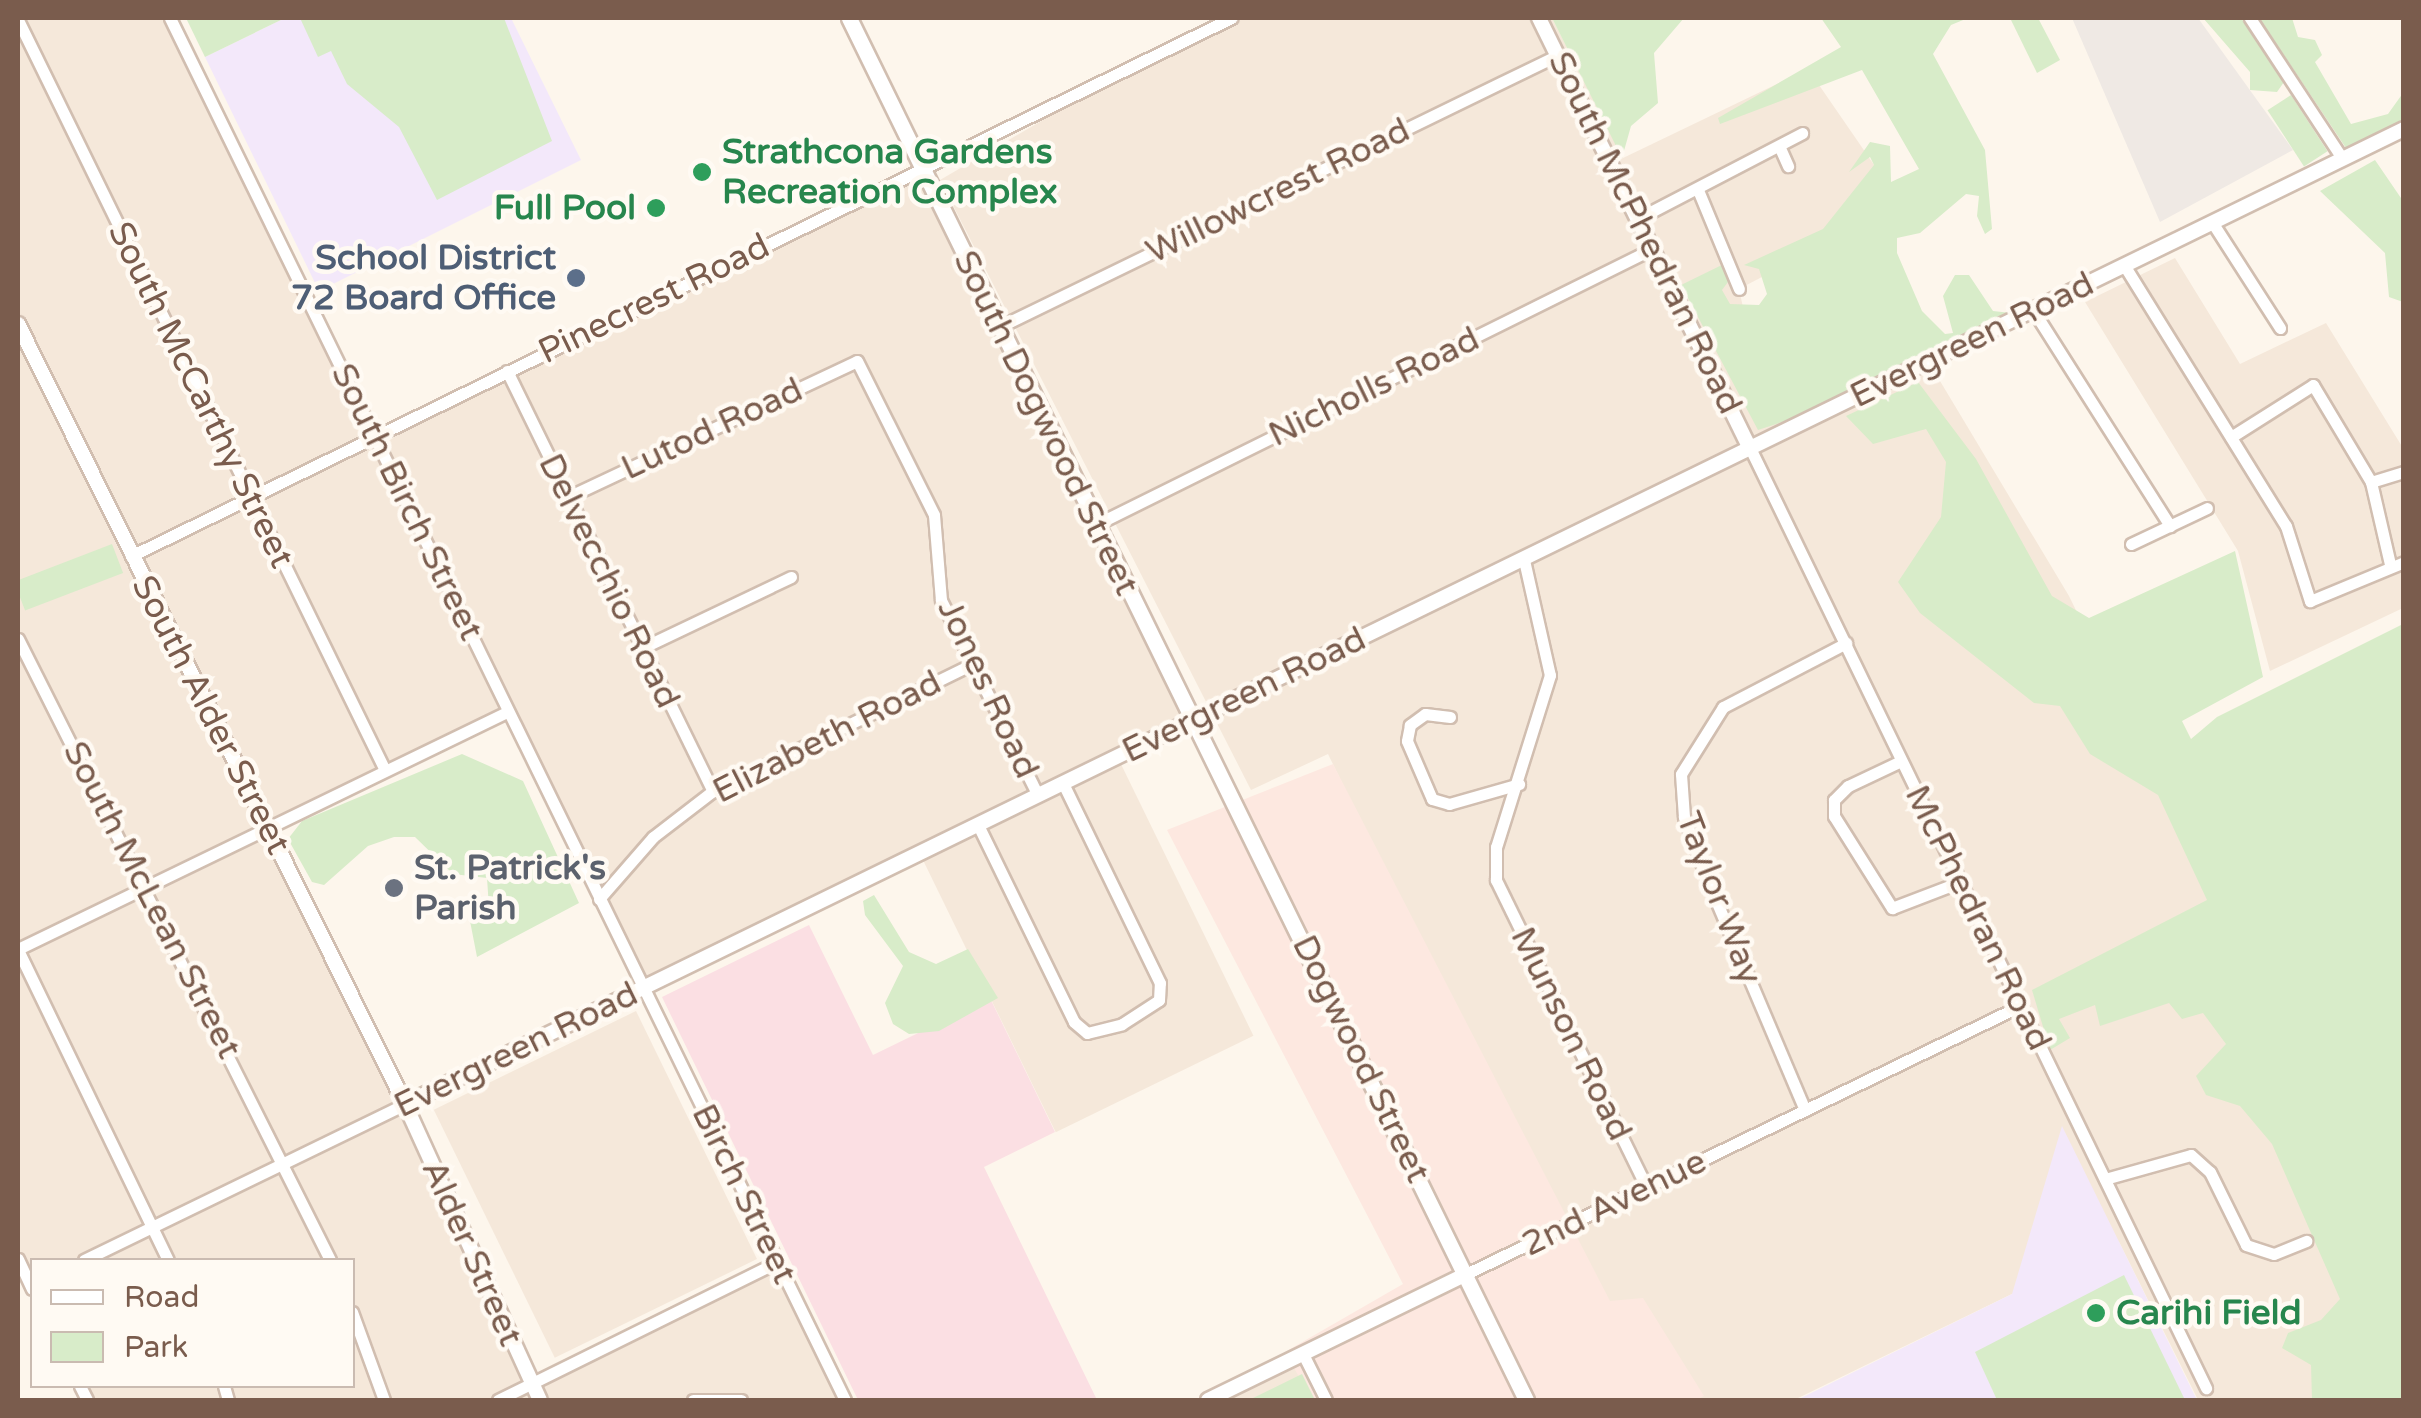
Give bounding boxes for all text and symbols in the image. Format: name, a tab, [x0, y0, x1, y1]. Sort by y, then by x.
street label: South McPhedran Road	[1539, 45, 1751, 421]
street label: Willowcrest Road	[1139, 109, 1417, 273]
place label: Strathcona Gardens Recreation Complex	[722, 131, 1058, 213]
marker: Strathcona Gardens Recreation Complex	[691, 161, 713, 183]
place label: Full Pool	[494, 187, 636, 229]
marker: Full Pool	[645, 197, 667, 219]
street label: South McCarthy Street	[99, 215, 303, 575]
street label: Pinecrest Road	[532, 225, 776, 373]
place label: School District 72 Board Office	[291, 237, 556, 319]
street label: South Dogwood Street	[944, 244, 1148, 602]
street label: Evergreen Road	[1843, 263, 2101, 417]
marker: School District 72 Board Office	[565, 267, 587, 289]
street label: Nicholls Road	[1262, 318, 1486, 456]
street label: South Birch Street	[322, 357, 492, 647]
street label: Lutod Road	[615, 369, 809, 489]
street label: Delvecchio Road	[529, 447, 689, 715]
street label: South Alder Street	[123, 569, 299, 861]
street label: Jones Road	[928, 593, 1048, 785]
street label: Evergreen Road	[1115, 618, 1373, 772]
street label: Elizabeth Road	[706, 661, 948, 813]
street label: South McLean Street	[54, 735, 250, 1065]
street label: McPhedran Road	[1896, 778, 2060, 1058]
street label: Taylor Way	[1667, 806, 1771, 990]
place label: St. Patrick's Parish	[414, 847, 606, 929]
marker: St. Patrick's Parish	[383, 877, 405, 899]
street label: Munson Road	[1501, 920, 1641, 1148]
street label: Dogwood Street	[1283, 928, 1439, 1190]
street label: Evergreen Road	[387, 973, 645, 1127]
street label: Birch Street	[682, 1097, 806, 1291]
street label: 2nd Avenue	[1515, 1140, 1713, 1266]
street label: Alder Street	[412, 1154, 532, 1352]
legend	[30, 1258, 355, 1388]
text: Road	[124, 1279, 199, 1316]
place label: Carihi Field	[2116, 1292, 2301, 1334]
marker: Carihi Field	[2085, 1302, 2107, 1324]
text: Park	[124, 1329, 188, 1366]

